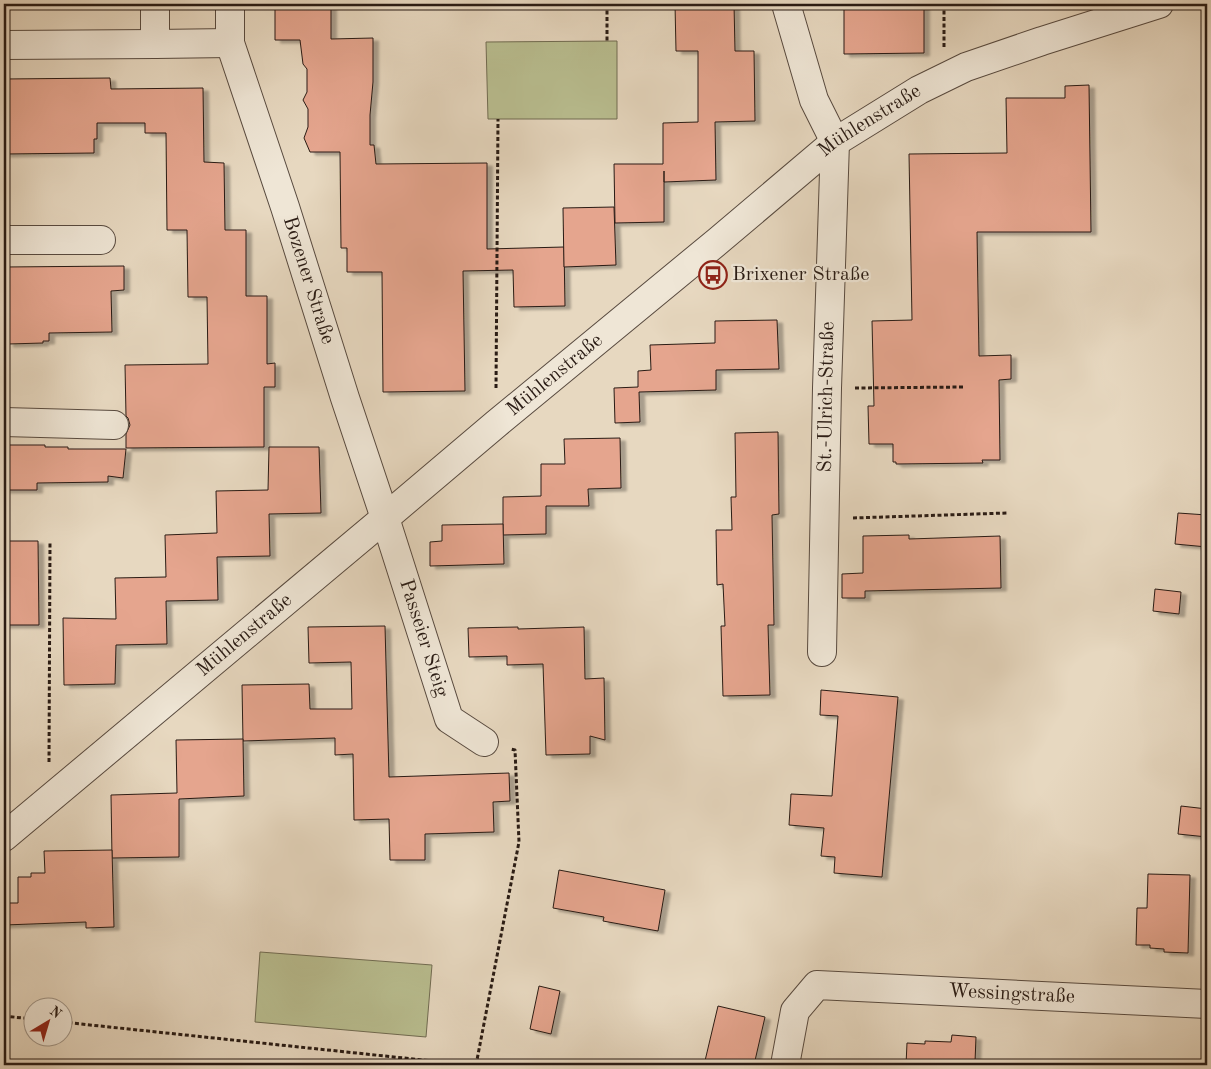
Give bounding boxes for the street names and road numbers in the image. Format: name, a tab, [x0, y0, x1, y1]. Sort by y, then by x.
street label: Mühlenstraße	[815, 81, 925, 161]
street label: Bozener Straße	[279, 214, 338, 347]
street label: St.-Ulrich-Straße	[816, 321, 838, 473]
street label: Mühlenstraße	[504, 330, 607, 420]
street label: Passeier Steig	[395, 577, 451, 700]
street label: Mühlenstraße	[193, 590, 296, 681]
street label: Wessingstraße	[948, 981, 1075, 1008]

